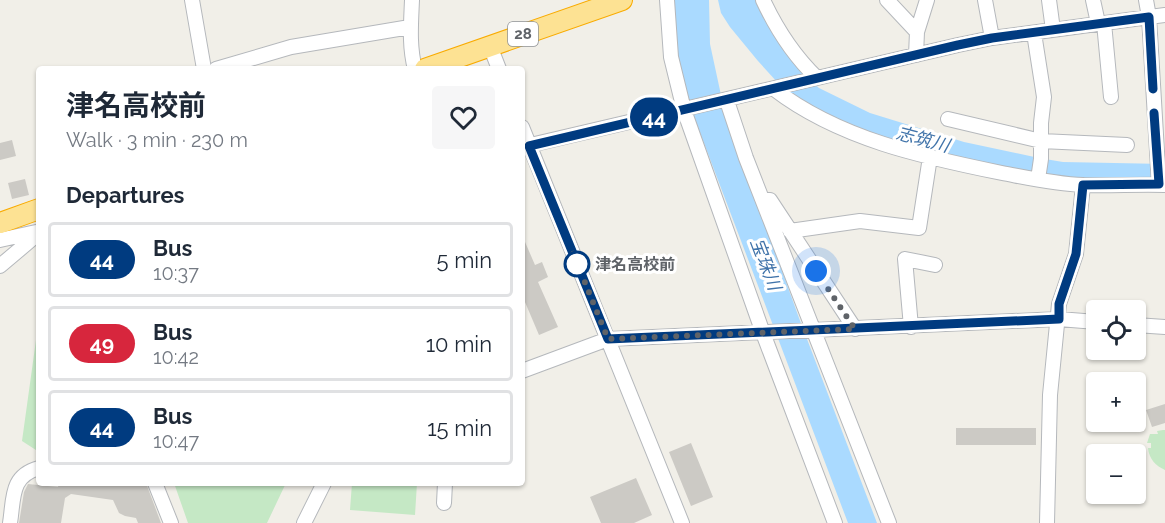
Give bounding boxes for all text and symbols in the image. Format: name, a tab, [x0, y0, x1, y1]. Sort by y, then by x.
road number: 28	[508, 22, 538, 46]
button: heart	[432, 86, 495, 149]
text: 津名高校前	[66, 89, 206, 122]
line badge: 44	[627, 98, 681, 136]
text: 44	[642, 105, 666, 130]
water label: 志筑川	[894, 122, 954, 157]
text: Walk · 3 min · 230 m	[66, 128, 248, 152]
text: Departures	[66, 182, 184, 208]
text: Bus	[153, 235, 192, 261]
water label: 宝珠川	[747, 235, 786, 295]
text: 44	[90, 247, 114, 272]
text: 5 min	[437, 247, 492, 273]
marker: 津名高校前	[564, 251, 590, 277]
place label: 津名高校前	[595, 255, 675, 274]
your location	[801, 256, 831, 286]
text: 10:37	[153, 261, 199, 285]
map controls	[1086, 300, 1146, 504]
button: locate	[1086, 300, 1146, 360]
text: Bus	[153, 319, 192, 345]
text: 49	[90, 331, 114, 356]
text: 10 min	[426, 331, 492, 357]
text: 10:42	[153, 345, 199, 369]
button: +	[1086, 372, 1146, 432]
text: Bus	[153, 403, 192, 429]
text: 44	[90, 415, 114, 440]
text: 15 min	[427, 415, 492, 441]
text: 10:47	[153, 429, 199, 453]
button: −	[1086, 444, 1146, 504]

